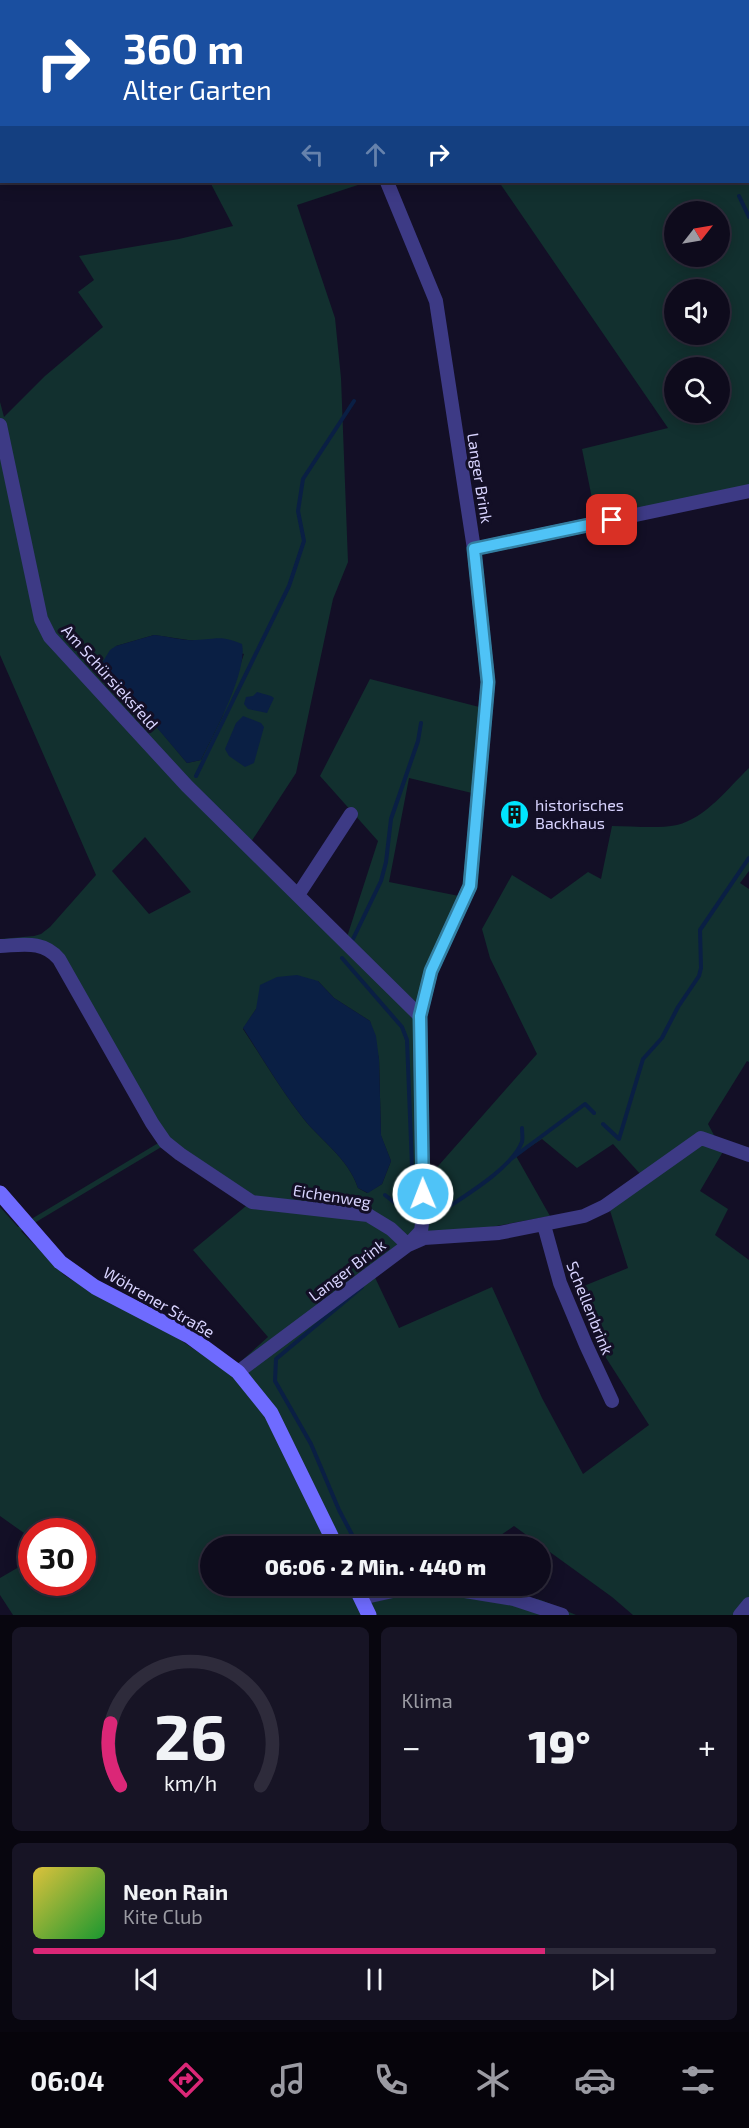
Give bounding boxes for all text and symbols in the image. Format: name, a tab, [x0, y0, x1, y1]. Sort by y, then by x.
text: 360 m	[123, 22, 244, 72]
icon: right	[24, 24, 102, 102]
text: Alter Garten	[123, 73, 272, 105]
icon: left	[296, 138, 329, 171]
icon: ahead	[359, 138, 392, 171]
icon: right	[422, 138, 455, 171]
north arrow	[664, 201, 730, 267]
map controls	[664, 201, 730, 423]
button: sound	[664, 279, 730, 345]
button: search	[664, 357, 730, 423]
street label: Langer Brink	[464, 431, 497, 524]
pin	[586, 494, 637, 545]
icon: arrive	[595, 503, 628, 536]
street label: Am Schürsieksfeld	[58, 620, 162, 733]
place label: historisches Backhaus	[535, 795, 624, 832]
building icon: historisches Backhaus	[498, 798, 530, 830]
position arrow	[391, 1162, 455, 1226]
street label: Eichenweg	[292, 1180, 372, 1211]
street label: Langer Brink	[305, 1235, 389, 1305]
street label: Schellenbrink	[563, 1258, 618, 1357]
street label: Wöhrener Straße	[100, 1262, 218, 1341]
speed limit sign: 30	[18, 1518, 96, 1596]
text: 06:06 · 2 Min. · 440 m	[265, 1553, 486, 1579]
text: Klima	[402, 1688, 453, 1712]
text: 26	[154, 1698, 227, 1773]
text: 19°	[528, 1718, 590, 1772]
text: −	[402, 1726, 421, 1766]
text: +	[698, 1726, 716, 1766]
text: km/h	[164, 1770, 217, 1795]
text: Neon Rain	[123, 1878, 228, 1904]
text: Kite Club	[123, 1904, 203, 1928]
icon: previous	[130, 1963, 163, 1996]
icon: pause	[358, 1963, 391, 1996]
icon: next	[586, 1963, 619, 1996]
icon: directions	[165, 2059, 207, 2101]
icon: music	[267, 2059, 309, 2101]
icon: phone	[370, 2059, 412, 2101]
icon: climate	[472, 2059, 514, 2101]
icon: car	[574, 2059, 616, 2101]
icon: filters	[677, 2059, 719, 2101]
text: 06:04	[30, 2064, 104, 2096]

